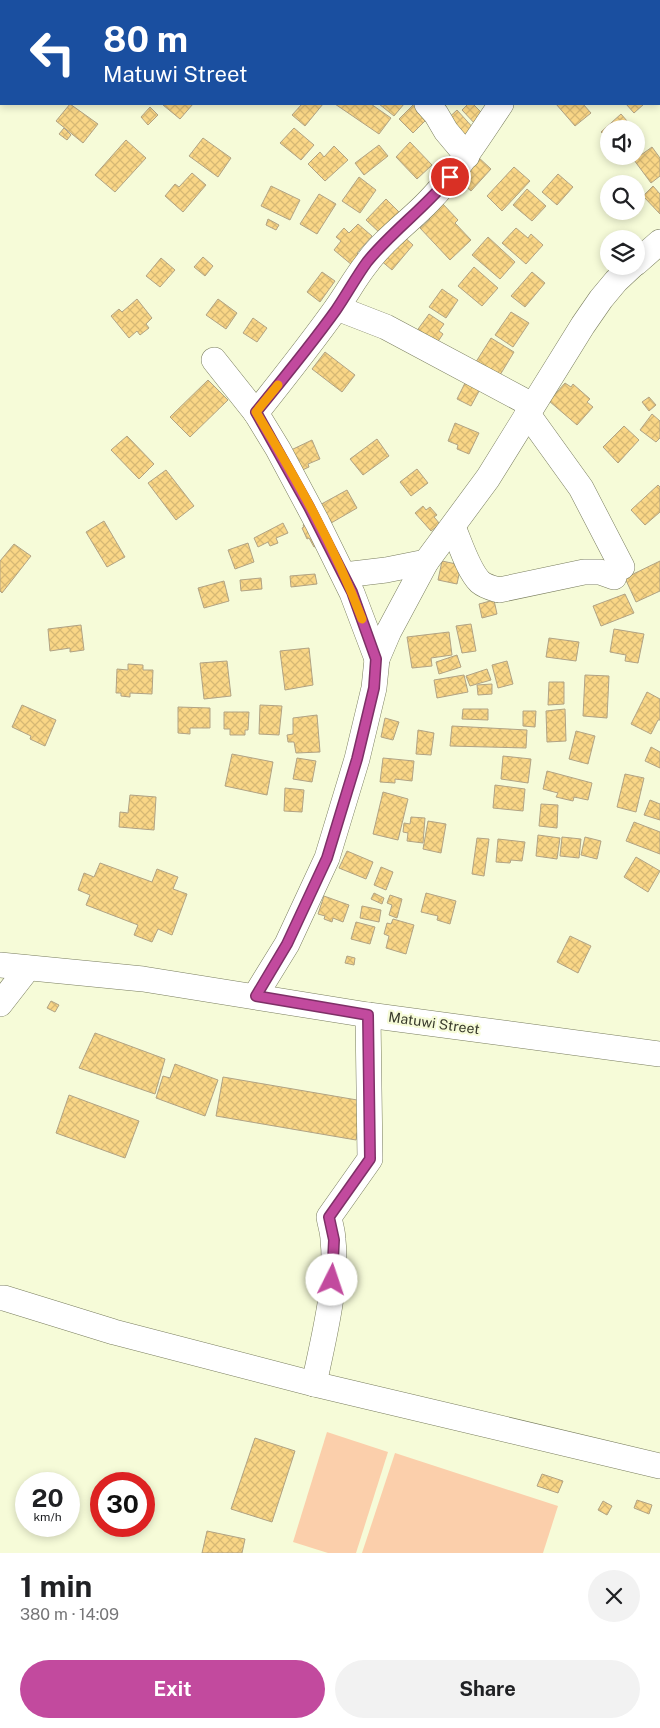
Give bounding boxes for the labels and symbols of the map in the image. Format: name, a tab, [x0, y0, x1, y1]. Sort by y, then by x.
pin	[429, 156, 471, 198]
street label: Matuwi Street	[387, 1009, 481, 1037]
position arrow	[305, 1253, 357, 1305]
speed limit sign: 30	[90, 1472, 155, 1537]

